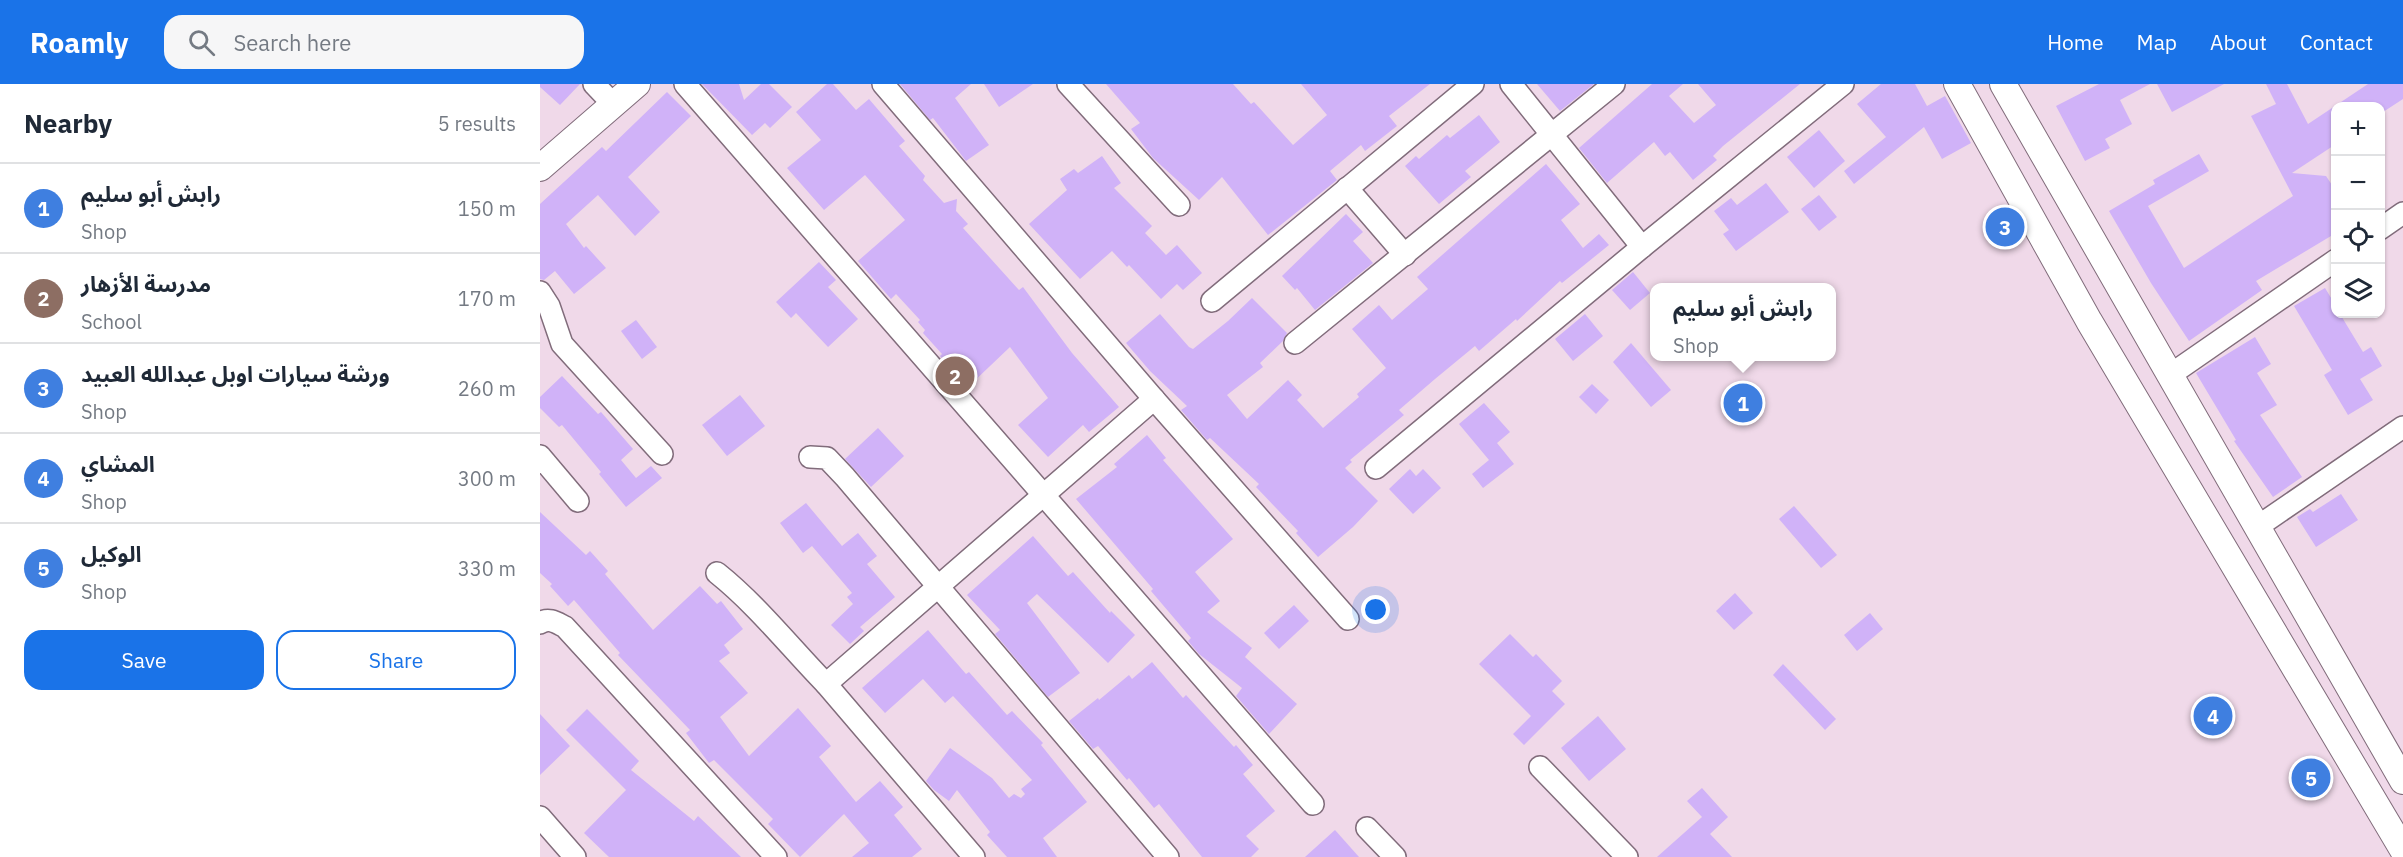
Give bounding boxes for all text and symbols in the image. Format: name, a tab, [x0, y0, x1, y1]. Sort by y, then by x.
search box	[164, 15, 584, 69]
text: Roamly	[30, 24, 128, 61]
icon: search	[185, 26, 218, 59]
text: Search here	[233, 28, 351, 57]
text: Home	[2047, 28, 2104, 56]
text: Map	[2137, 28, 2177, 56]
text: About	[2210, 28, 2267, 56]
text: Contact	[2300, 28, 2373, 56]
map controls	[2331, 102, 2385, 318]
button: +	[2331, 102, 2385, 156]
text: Nearby	[24, 106, 112, 140]
text: 5 results	[438, 110, 516, 137]
button: −	[2331, 156, 2385, 210]
text: رابش أبو سليم	[81, 179, 221, 208]
text: 1	[38, 195, 50, 222]
text: 150 m	[458, 195, 516, 222]
pin: 3	[1986, 204, 2024, 250]
button: locate	[2331, 210, 2385, 264]
text: Shop	[81, 218, 127, 245]
button: layers	[2331, 264, 2385, 318]
text: مدرسة الأزهار	[81, 269, 211, 298]
popup	[1650, 283, 1836, 361]
text: 2	[38, 285, 50, 312]
text: 170 m	[458, 285, 516, 312]
text: رابش أبو سليم	[1673, 293, 1813, 322]
text: School	[81, 308, 142, 335]
text: Shop	[1673, 332, 1719, 359]
pin: 2	[936, 354, 974, 398]
text: ورشة سيارات اوبل عبدالله العبيد	[81, 359, 390, 388]
text: 3	[38, 375, 50, 402]
text: 260 m	[458, 375, 516, 402]
pin: 1	[1724, 380, 1762, 426]
text: Shop	[81, 398, 127, 425]
text: المشاي	[81, 449, 155, 478]
text: 4	[38, 465, 50, 492]
text: 300 m	[458, 465, 516, 492]
text: Shop	[81, 488, 127, 515]
text: الوكيل	[81, 539, 141, 568]
text: 5	[38, 555, 50, 582]
text: 330 m	[458, 555, 516, 582]
text: Shop	[81, 578, 127, 605]
your location	[1361, 595, 1390, 624]
button: Save	[24, 630, 264, 690]
button: Share	[276, 630, 516, 690]
pin: 4	[2194, 694, 2232, 738]
pin: 5	[2292, 756, 2330, 800]

